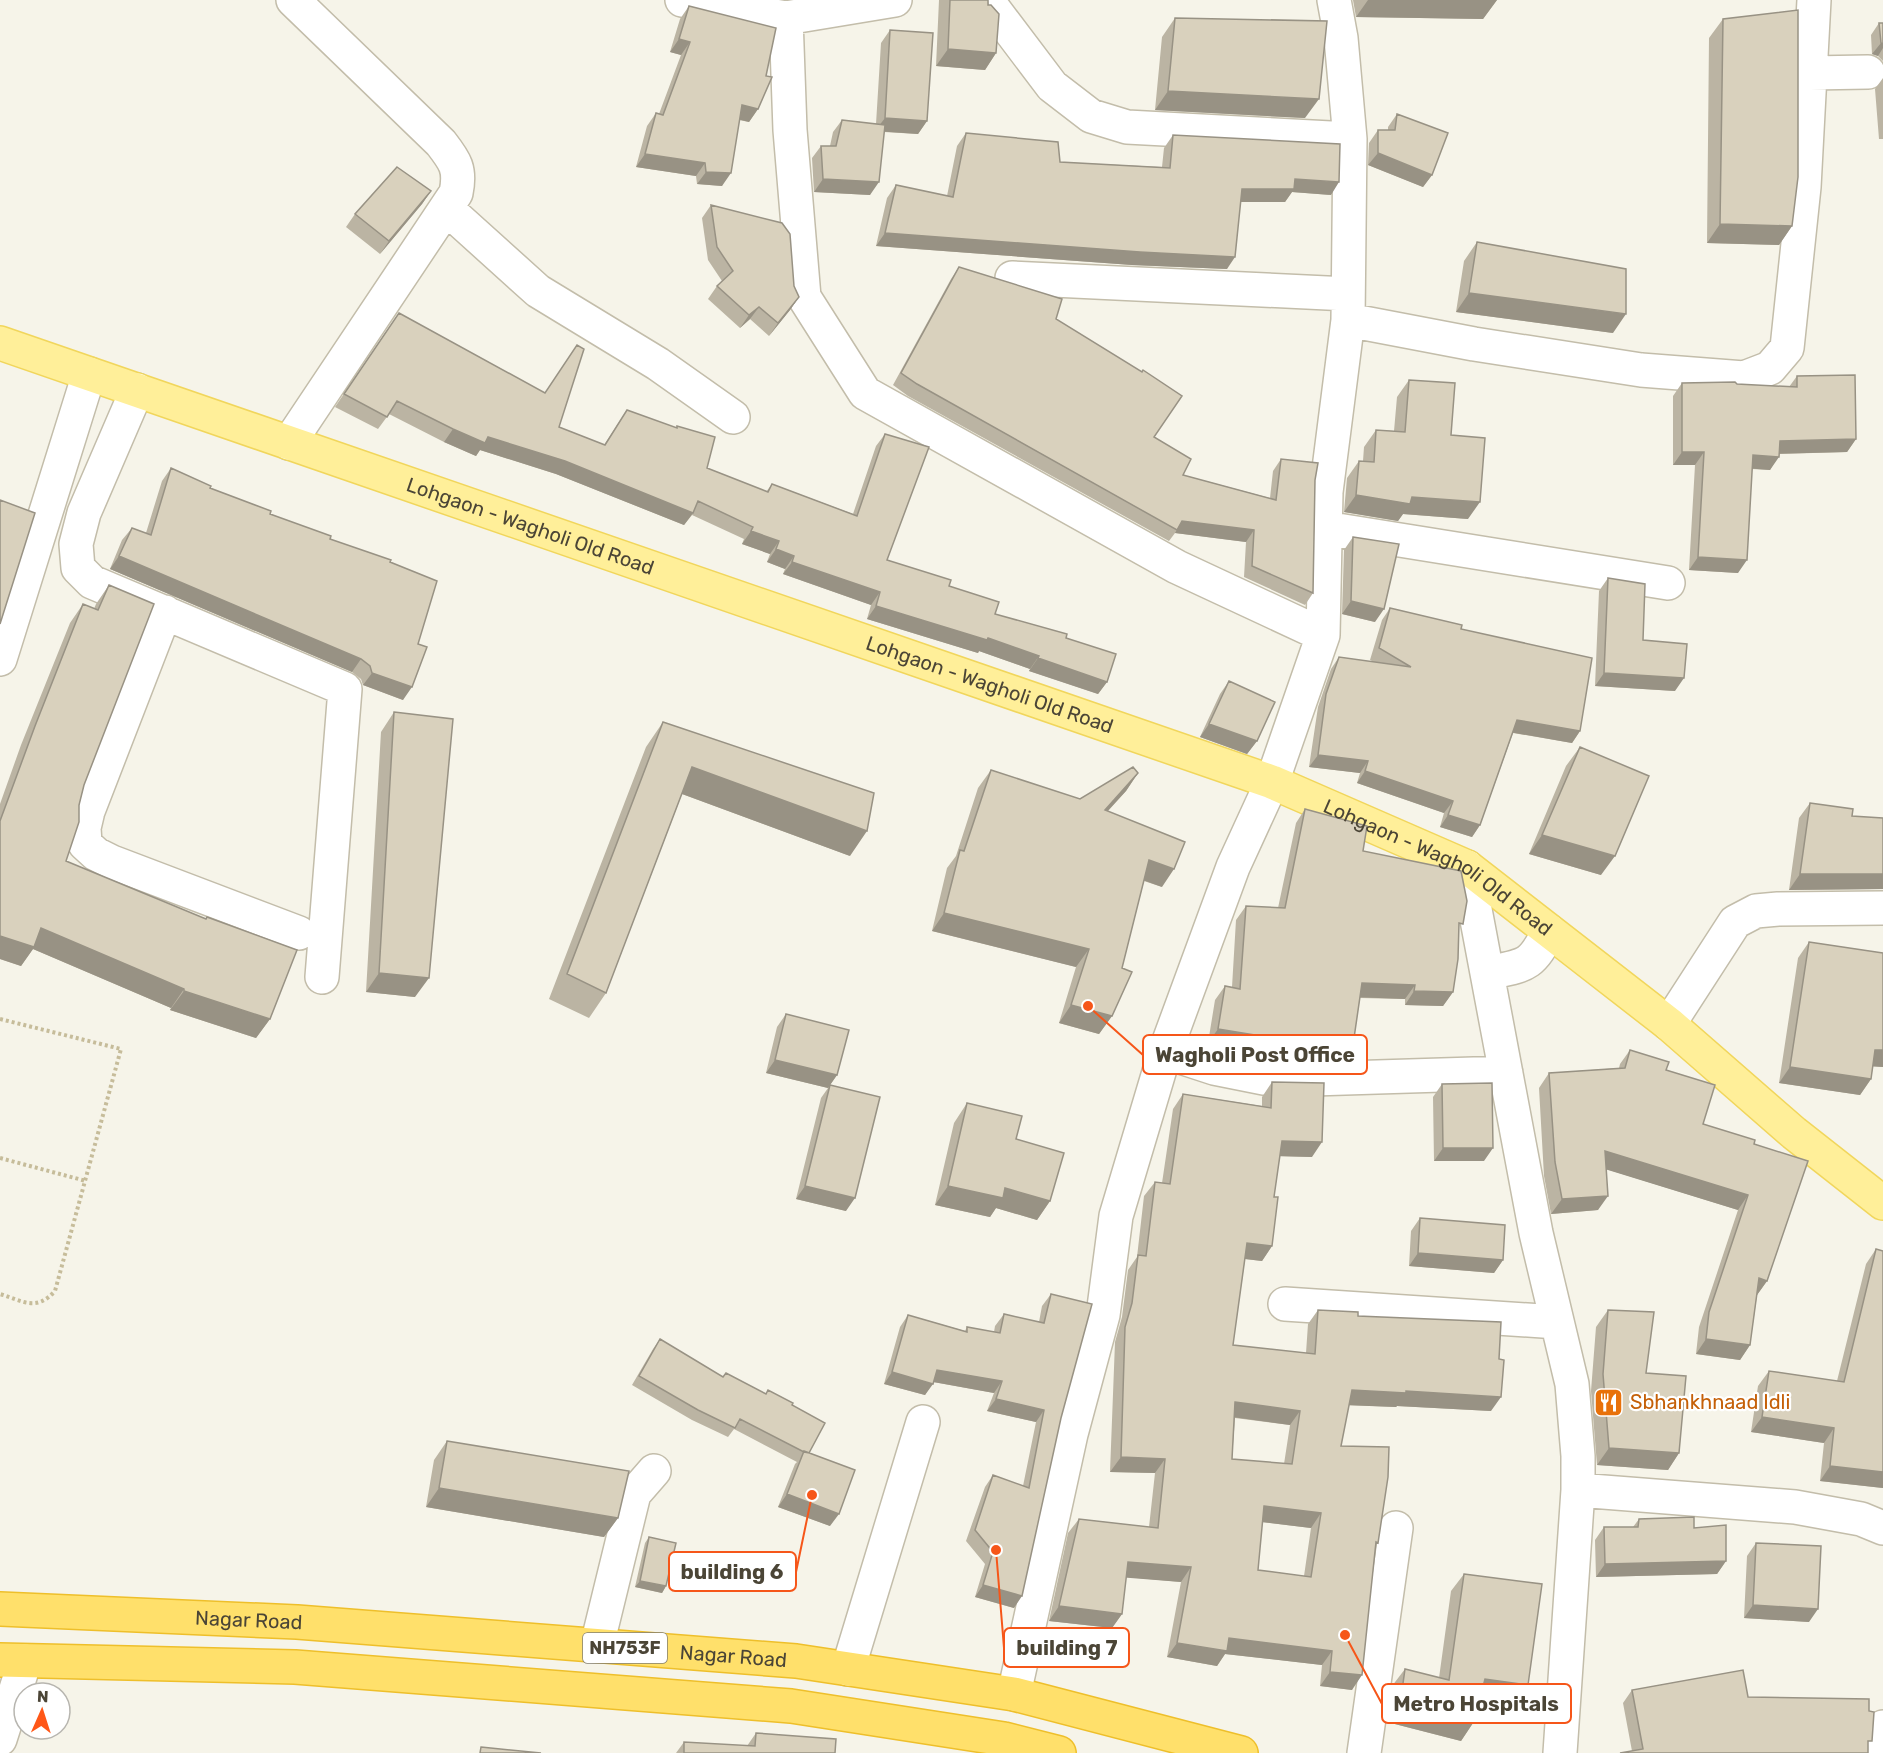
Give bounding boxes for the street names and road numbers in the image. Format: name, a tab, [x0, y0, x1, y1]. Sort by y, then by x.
street label: Lohgaon - Wagholi Old Road	[403, 472, 657, 580]
street label: Lohgaon - Wagholi Old Road	[863, 631, 1117, 738]
street label: Lohgaon - Wagholi Old Road	[1320, 794, 1557, 941]
street label: Nagar Road	[195, 1606, 303, 1634]
road number: NH753F	[583, 1633, 667, 1663]
street label: Nagar Road	[679, 1640, 788, 1672]

